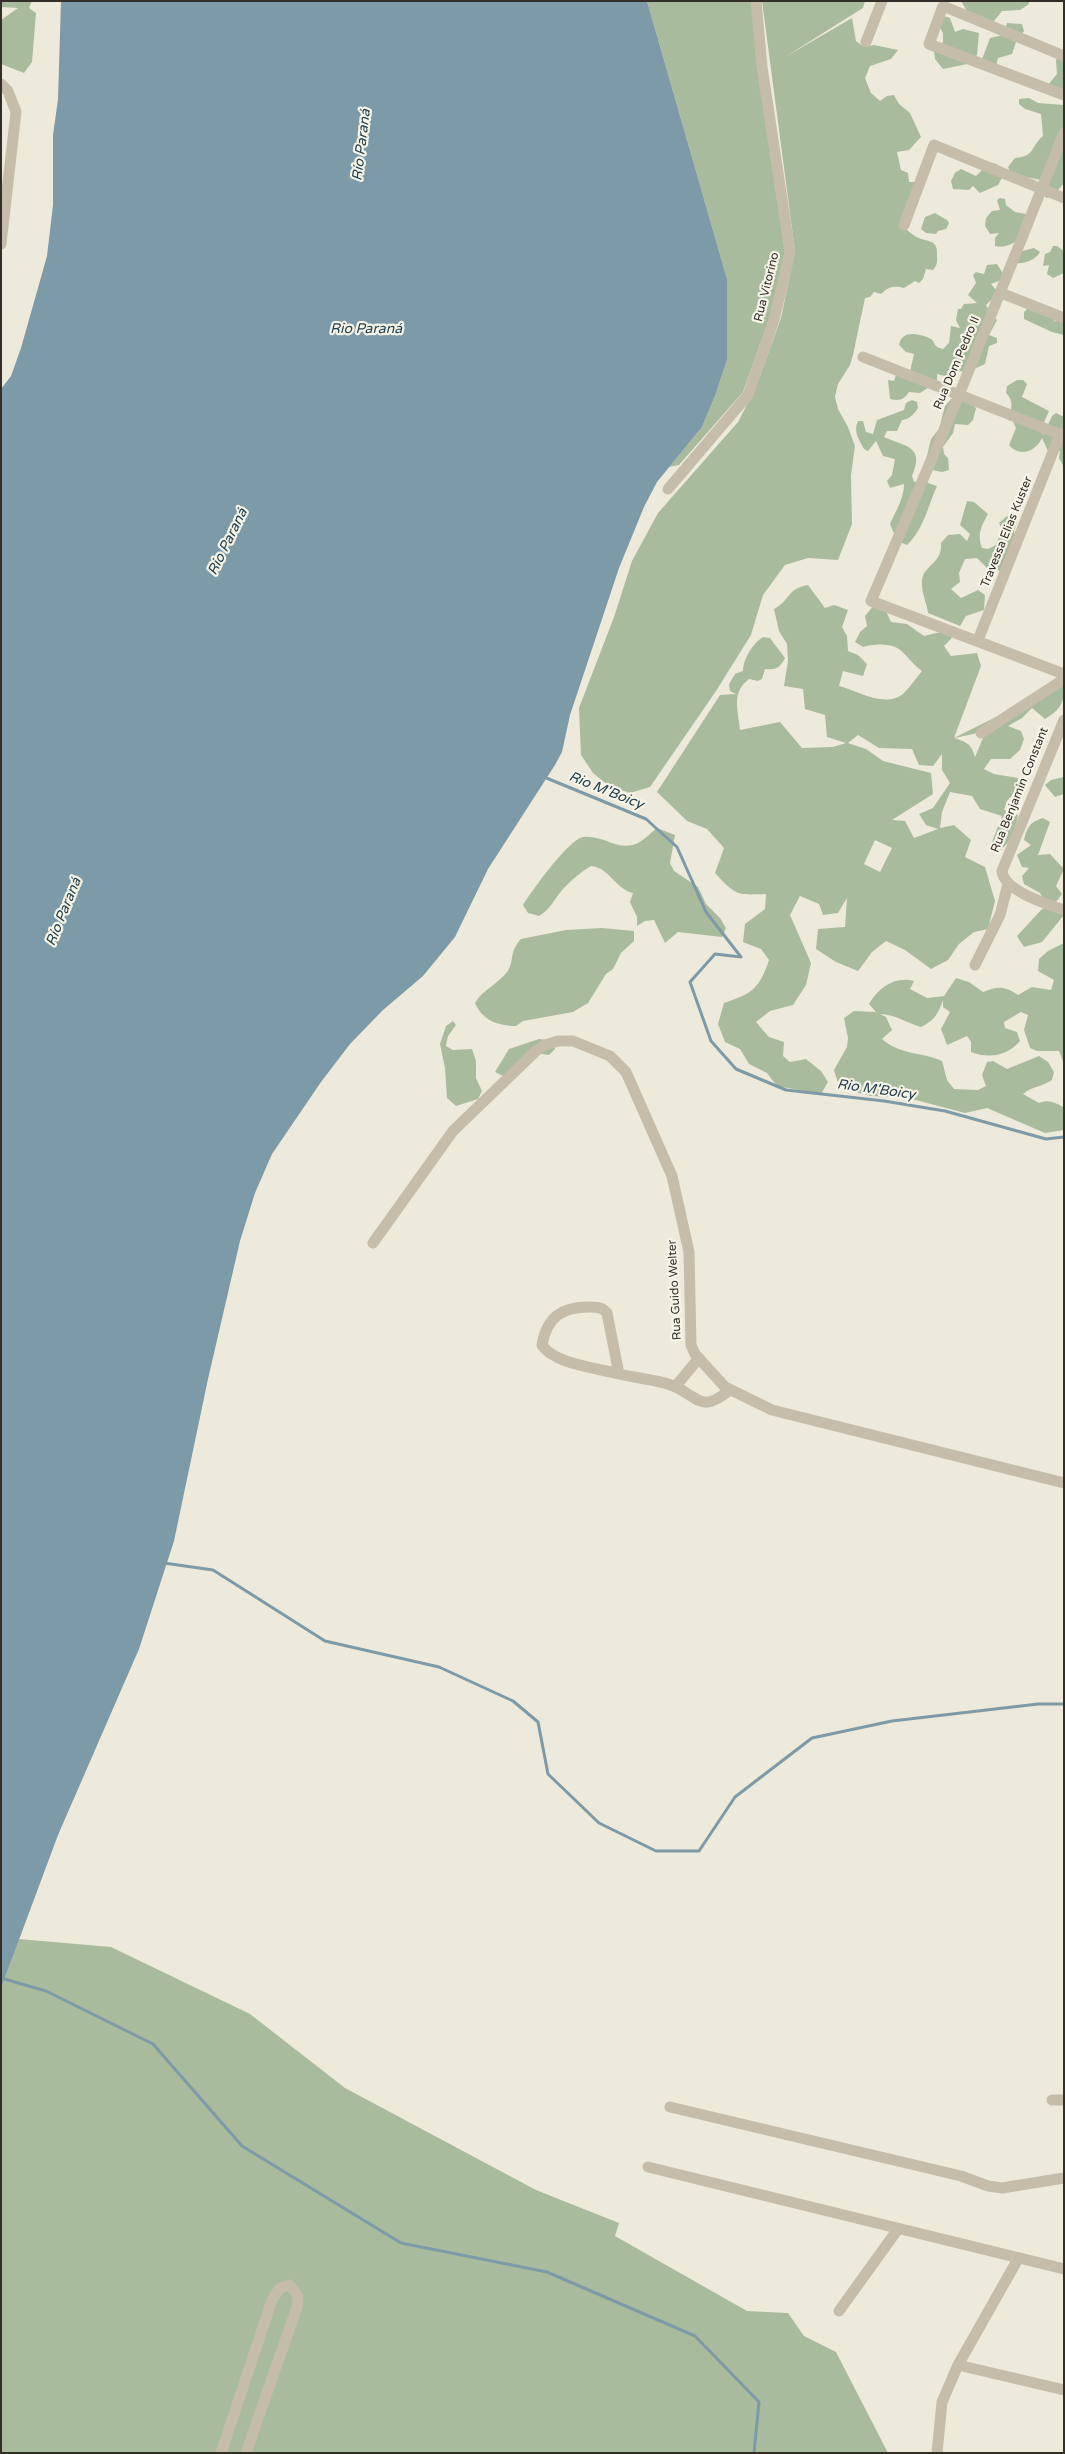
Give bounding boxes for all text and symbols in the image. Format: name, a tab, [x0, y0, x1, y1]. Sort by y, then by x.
water label: Río Paraná	[349, 108, 375, 182]
street label: Rua Vitorino	[751, 251, 783, 323]
street label: Rua Dom Pedro II	[931, 314, 983, 412]
water label: Rio Paraná	[330, 321, 402, 337]
street label: Travessa Elias Kuster	[978, 474, 1036, 590]
water label: Río Paraná	[205, 506, 251, 578]
street label: Rua Benjamin Constant	[988, 725, 1052, 855]
water label: Rio M'Boicy	[566, 768, 646, 814]
water label: Río Paraná	[43, 875, 85, 949]
water label: Rio M'Boicy	[836, 1076, 916, 1104]
street label: Rua Guido Welter	[665, 1240, 685, 1340]

